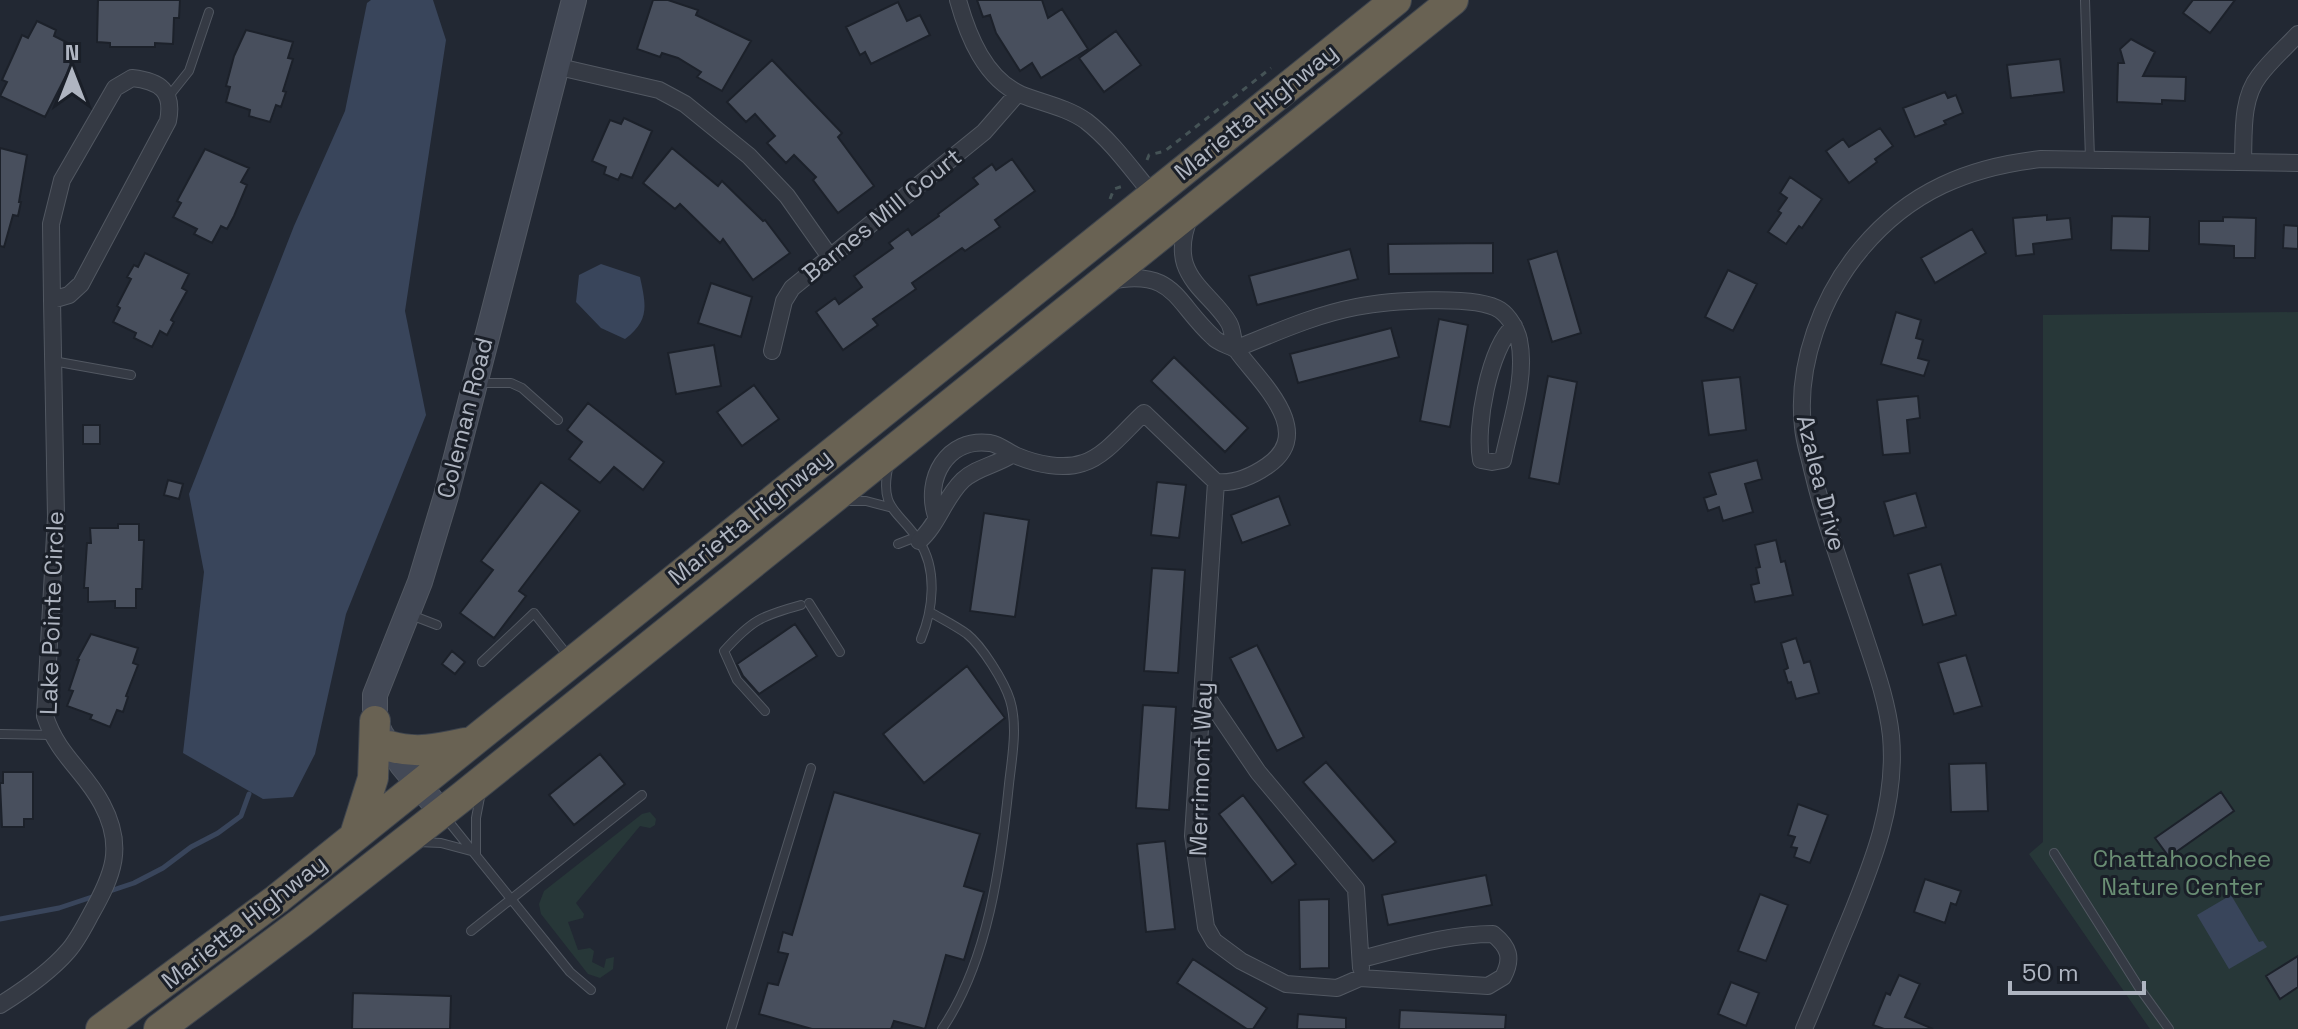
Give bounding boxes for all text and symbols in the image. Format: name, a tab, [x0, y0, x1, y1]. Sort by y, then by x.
north arrow	[32, 32, 112, 112]
street label: Marietta Highway	[1168, 36, 1344, 187]
text: N	[65, 38, 79, 66]
street label: Barnes Mill Court	[796, 141, 968, 288]
street label: Coleman Road	[430, 334, 499, 501]
street label: Azalea Drive	[1790, 412, 1853, 554]
street label: Marietta Highway	[662, 441, 838, 592]
street label: Lake Pointe Circle	[32, 510, 71, 715]
street label: Merrimont Way	[1182, 681, 1219, 857]
park label: Chattahoochee Nature Center	[2093, 843, 2271, 902]
street label: Marietta Highway	[155, 847, 333, 996]
scale bar	[2010, 945, 2144, 995]
text: 50 m	[2022, 957, 2079, 988]

